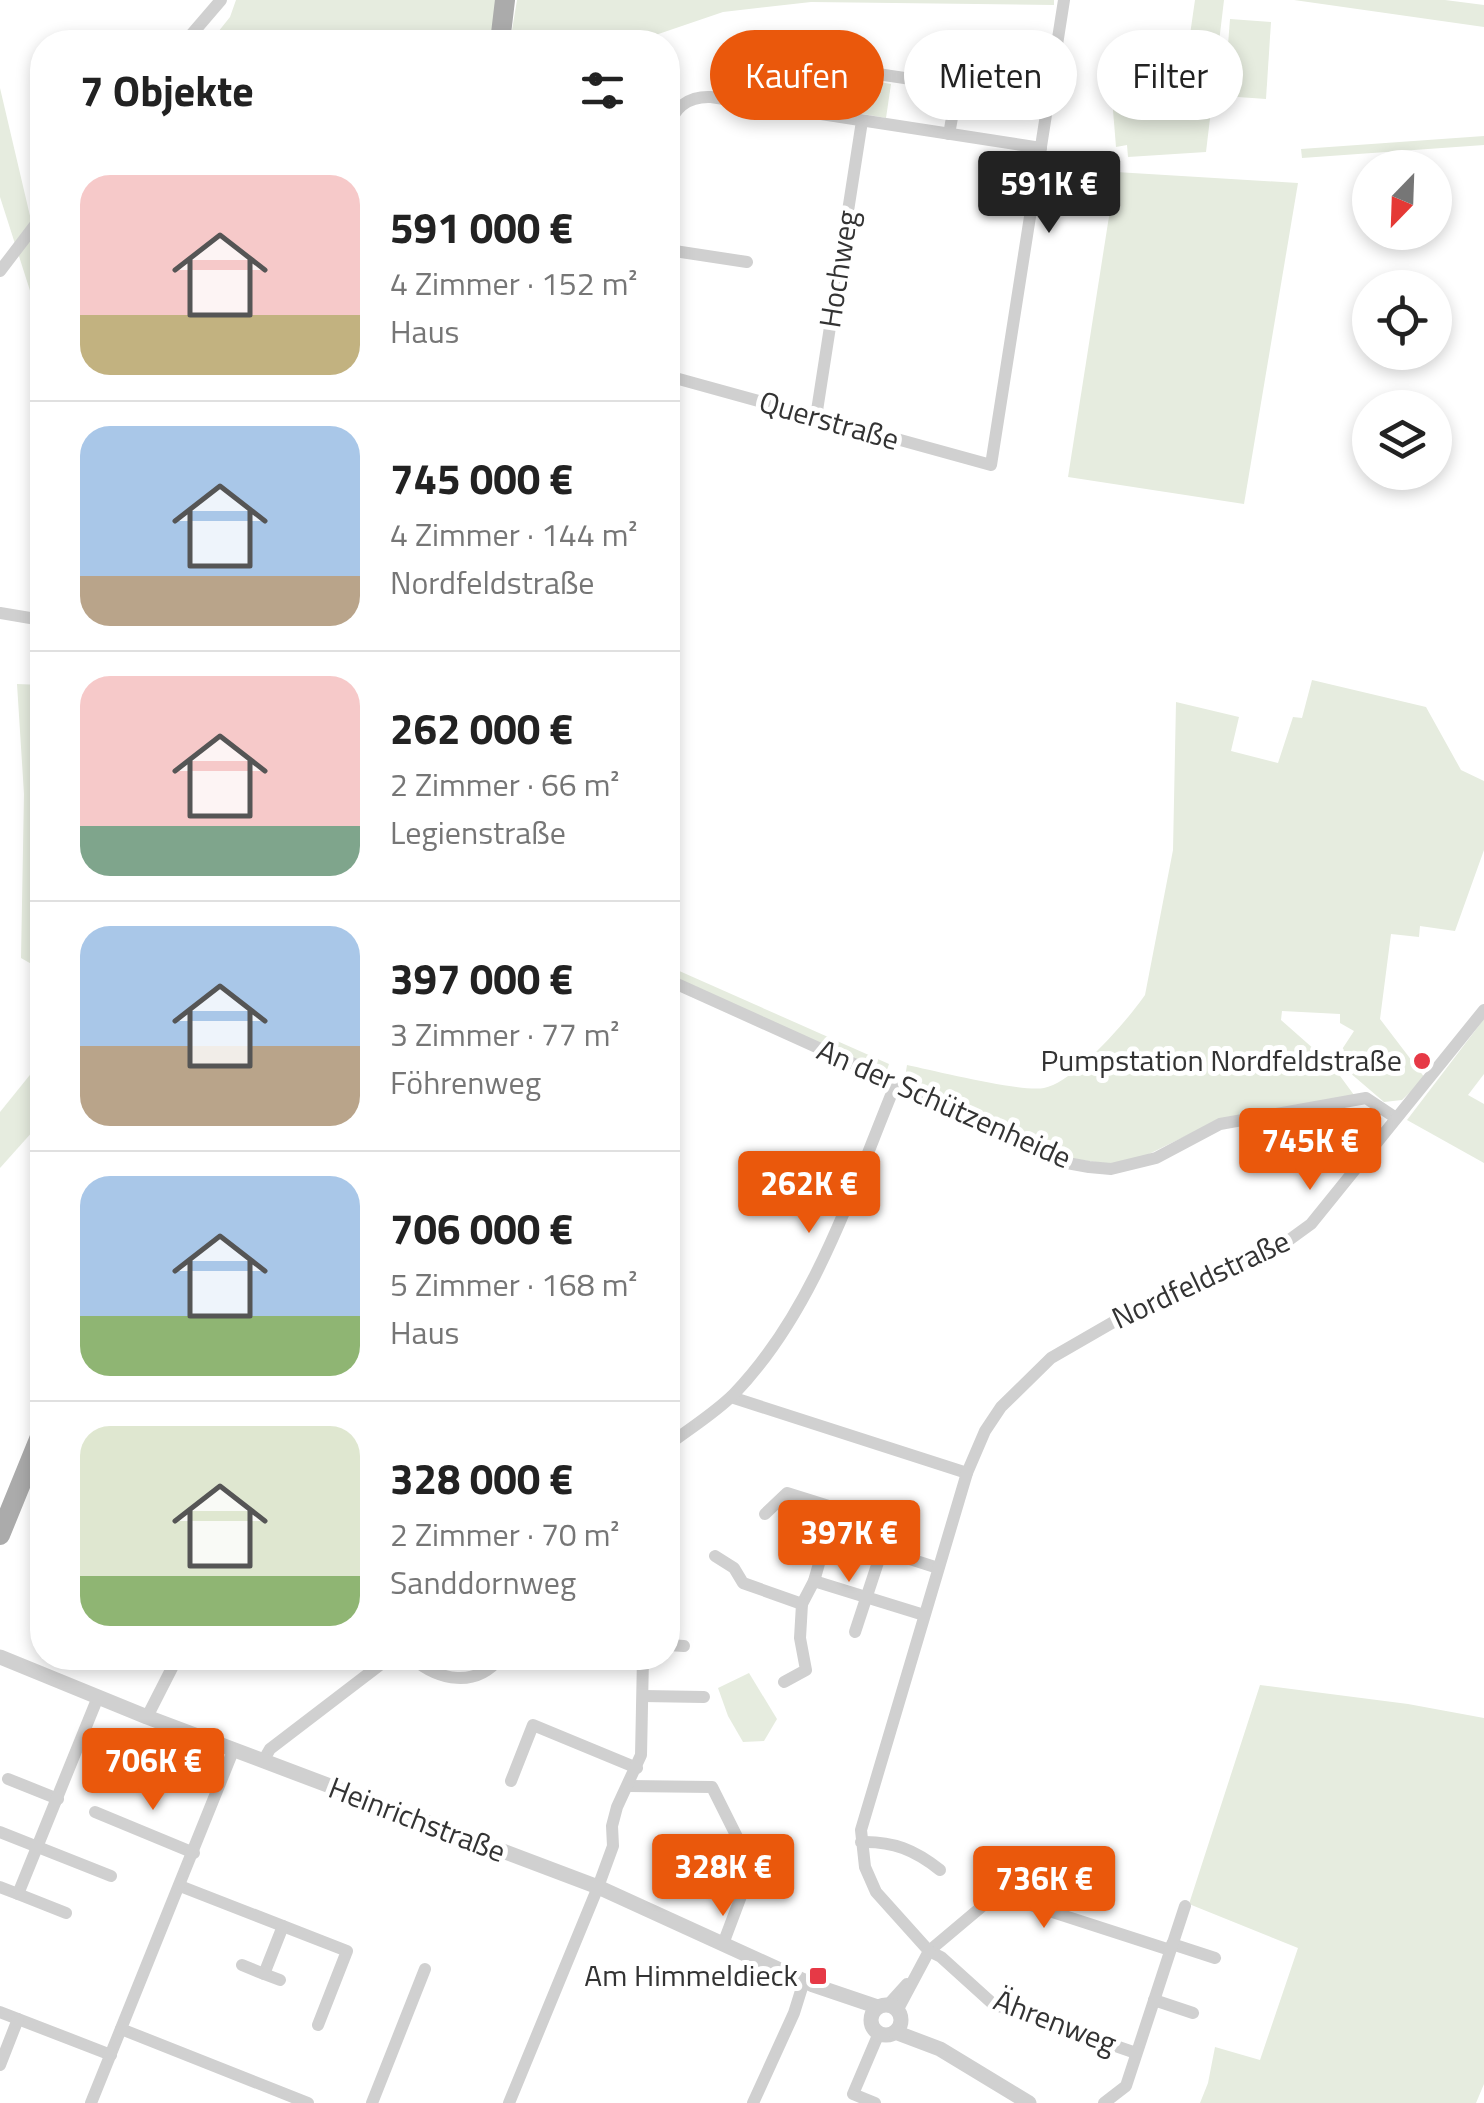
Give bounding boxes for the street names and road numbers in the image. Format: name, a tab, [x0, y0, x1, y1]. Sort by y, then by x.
street label: Hochweg	[806, 207, 870, 331]
street label: Querstraße	[754, 378, 905, 462]
street label: An der Schützenheide	[810, 1026, 1079, 1180]
street label: Nordfeldstraße	[1104, 1218, 1297, 1340]
street label: Heinrichstraße	[322, 1764, 513, 1874]
street label: Ährenweg	[987, 1977, 1124, 2066]

